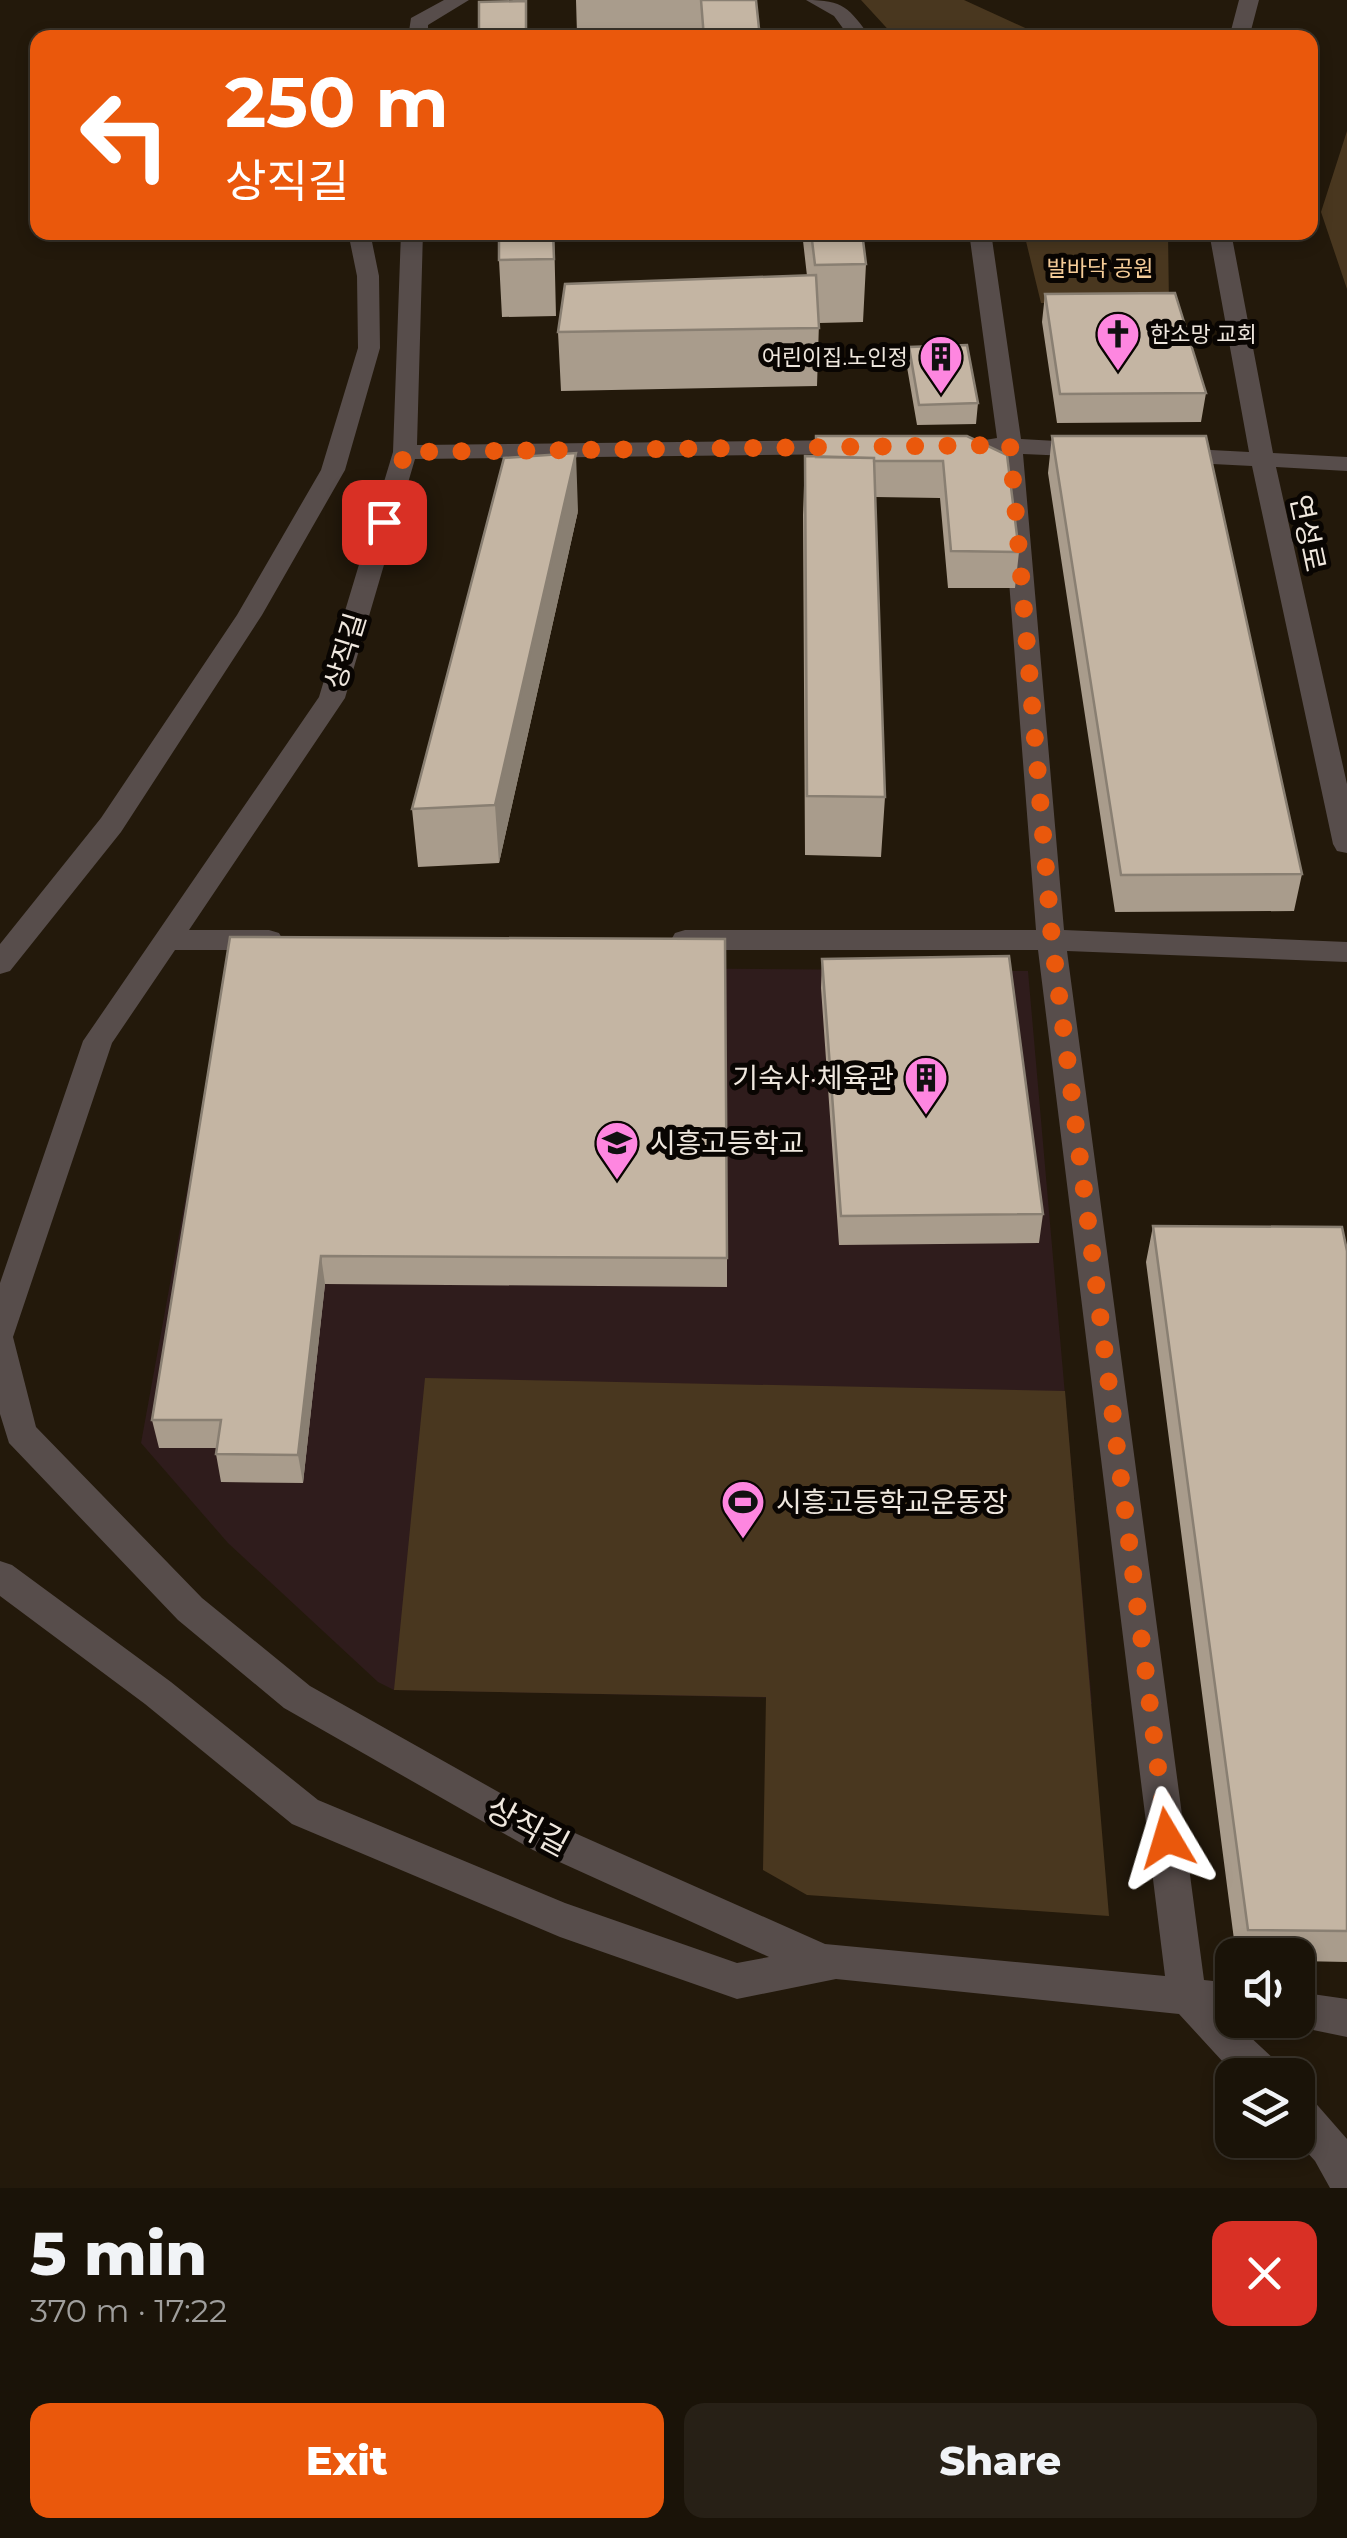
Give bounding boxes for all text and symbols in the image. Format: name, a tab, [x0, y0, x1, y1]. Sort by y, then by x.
text: 250 m	[225, 59, 449, 145]
icon: left	[60, 70, 190, 200]
text: 상직길	[225, 153, 349, 208]
park label: 발바닥 공원	[1047, 255, 1153, 282]
church icon: 한소망 교회	[1095, 311, 1141, 372]
place label: 한소망 교회	[1150, 321, 1257, 348]
building icon: 어린이집.노인정	[918, 334, 964, 395]
place label: 어린이집.노인정	[762, 344, 908, 371]
pin	[342, 480, 427, 565]
street label: 연성로	[1283, 492, 1333, 574]
icon: arrive	[357, 495, 412, 550]
street label: 상직길	[317, 609, 373, 693]
building icon: 기숙사·체육관	[903, 1055, 949, 1116]
place label: 기숙사·체육관	[732, 1061, 894, 1095]
school or university icon: 시흥고등학교	[594, 1120, 640, 1181]
place label: 시흥고등학교	[650, 1126, 805, 1160]
sports icon: 시흥고등학교운동장	[720, 1479, 766, 1540]
place label: 시흥고등학교운동장	[776, 1485, 1008, 1519]
position arrow	[1115, 1786, 1219, 1890]
street label: 상직길	[480, 1788, 576, 1864]
map controls	[1215, 1938, 1315, 2158]
button: sound	[1215, 1938, 1315, 2038]
button: layers	[1215, 2058, 1315, 2158]
text: 5 min	[30, 2217, 207, 2290]
button: close	[1212, 2221, 1317, 2326]
text: 370 m · 17:22	[30, 2291, 227, 2330]
button: Exit	[30, 2403, 664, 2518]
button: Share	[684, 2403, 1317, 2518]

